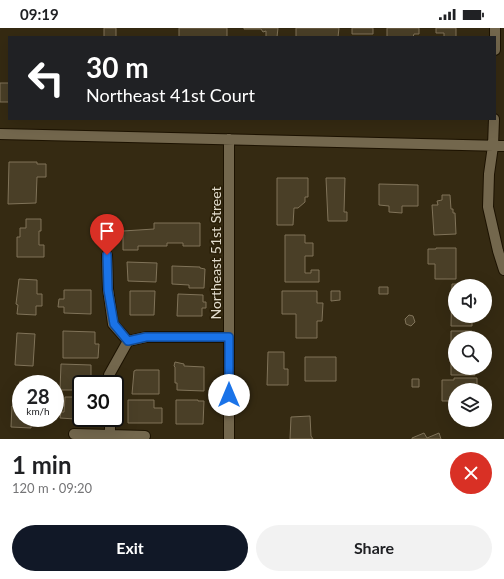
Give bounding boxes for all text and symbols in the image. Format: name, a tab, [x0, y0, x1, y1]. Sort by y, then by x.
text: 09:19	[20, 5, 59, 23]
text: 30 m	[86, 50, 149, 84]
icon: left	[20, 52, 72, 104]
text: Northeast 41st Court	[86, 84, 255, 106]
street label: Northeast 51st Street	[207, 186, 224, 320]
pin	[90, 214, 124, 255]
icon: arrive	[96, 220, 118, 242]
map controls	[448, 279, 492, 427]
button: sound	[448, 279, 492, 323]
button: search	[448, 331, 492, 375]
position arrow	[208, 374, 250, 416]
speed limit sign: 30	[72, 375, 124, 427]
button: layers	[448, 383, 492, 427]
text: 28	[26, 384, 50, 408]
text: km/h	[26, 405, 50, 417]
text: 1 min	[12, 450, 72, 479]
button: close	[450, 452, 492, 494]
text: 120 m · 09:20	[12, 480, 92, 496]
button: Exit	[12, 525, 248, 571]
button: Share	[256, 525, 492, 571]

